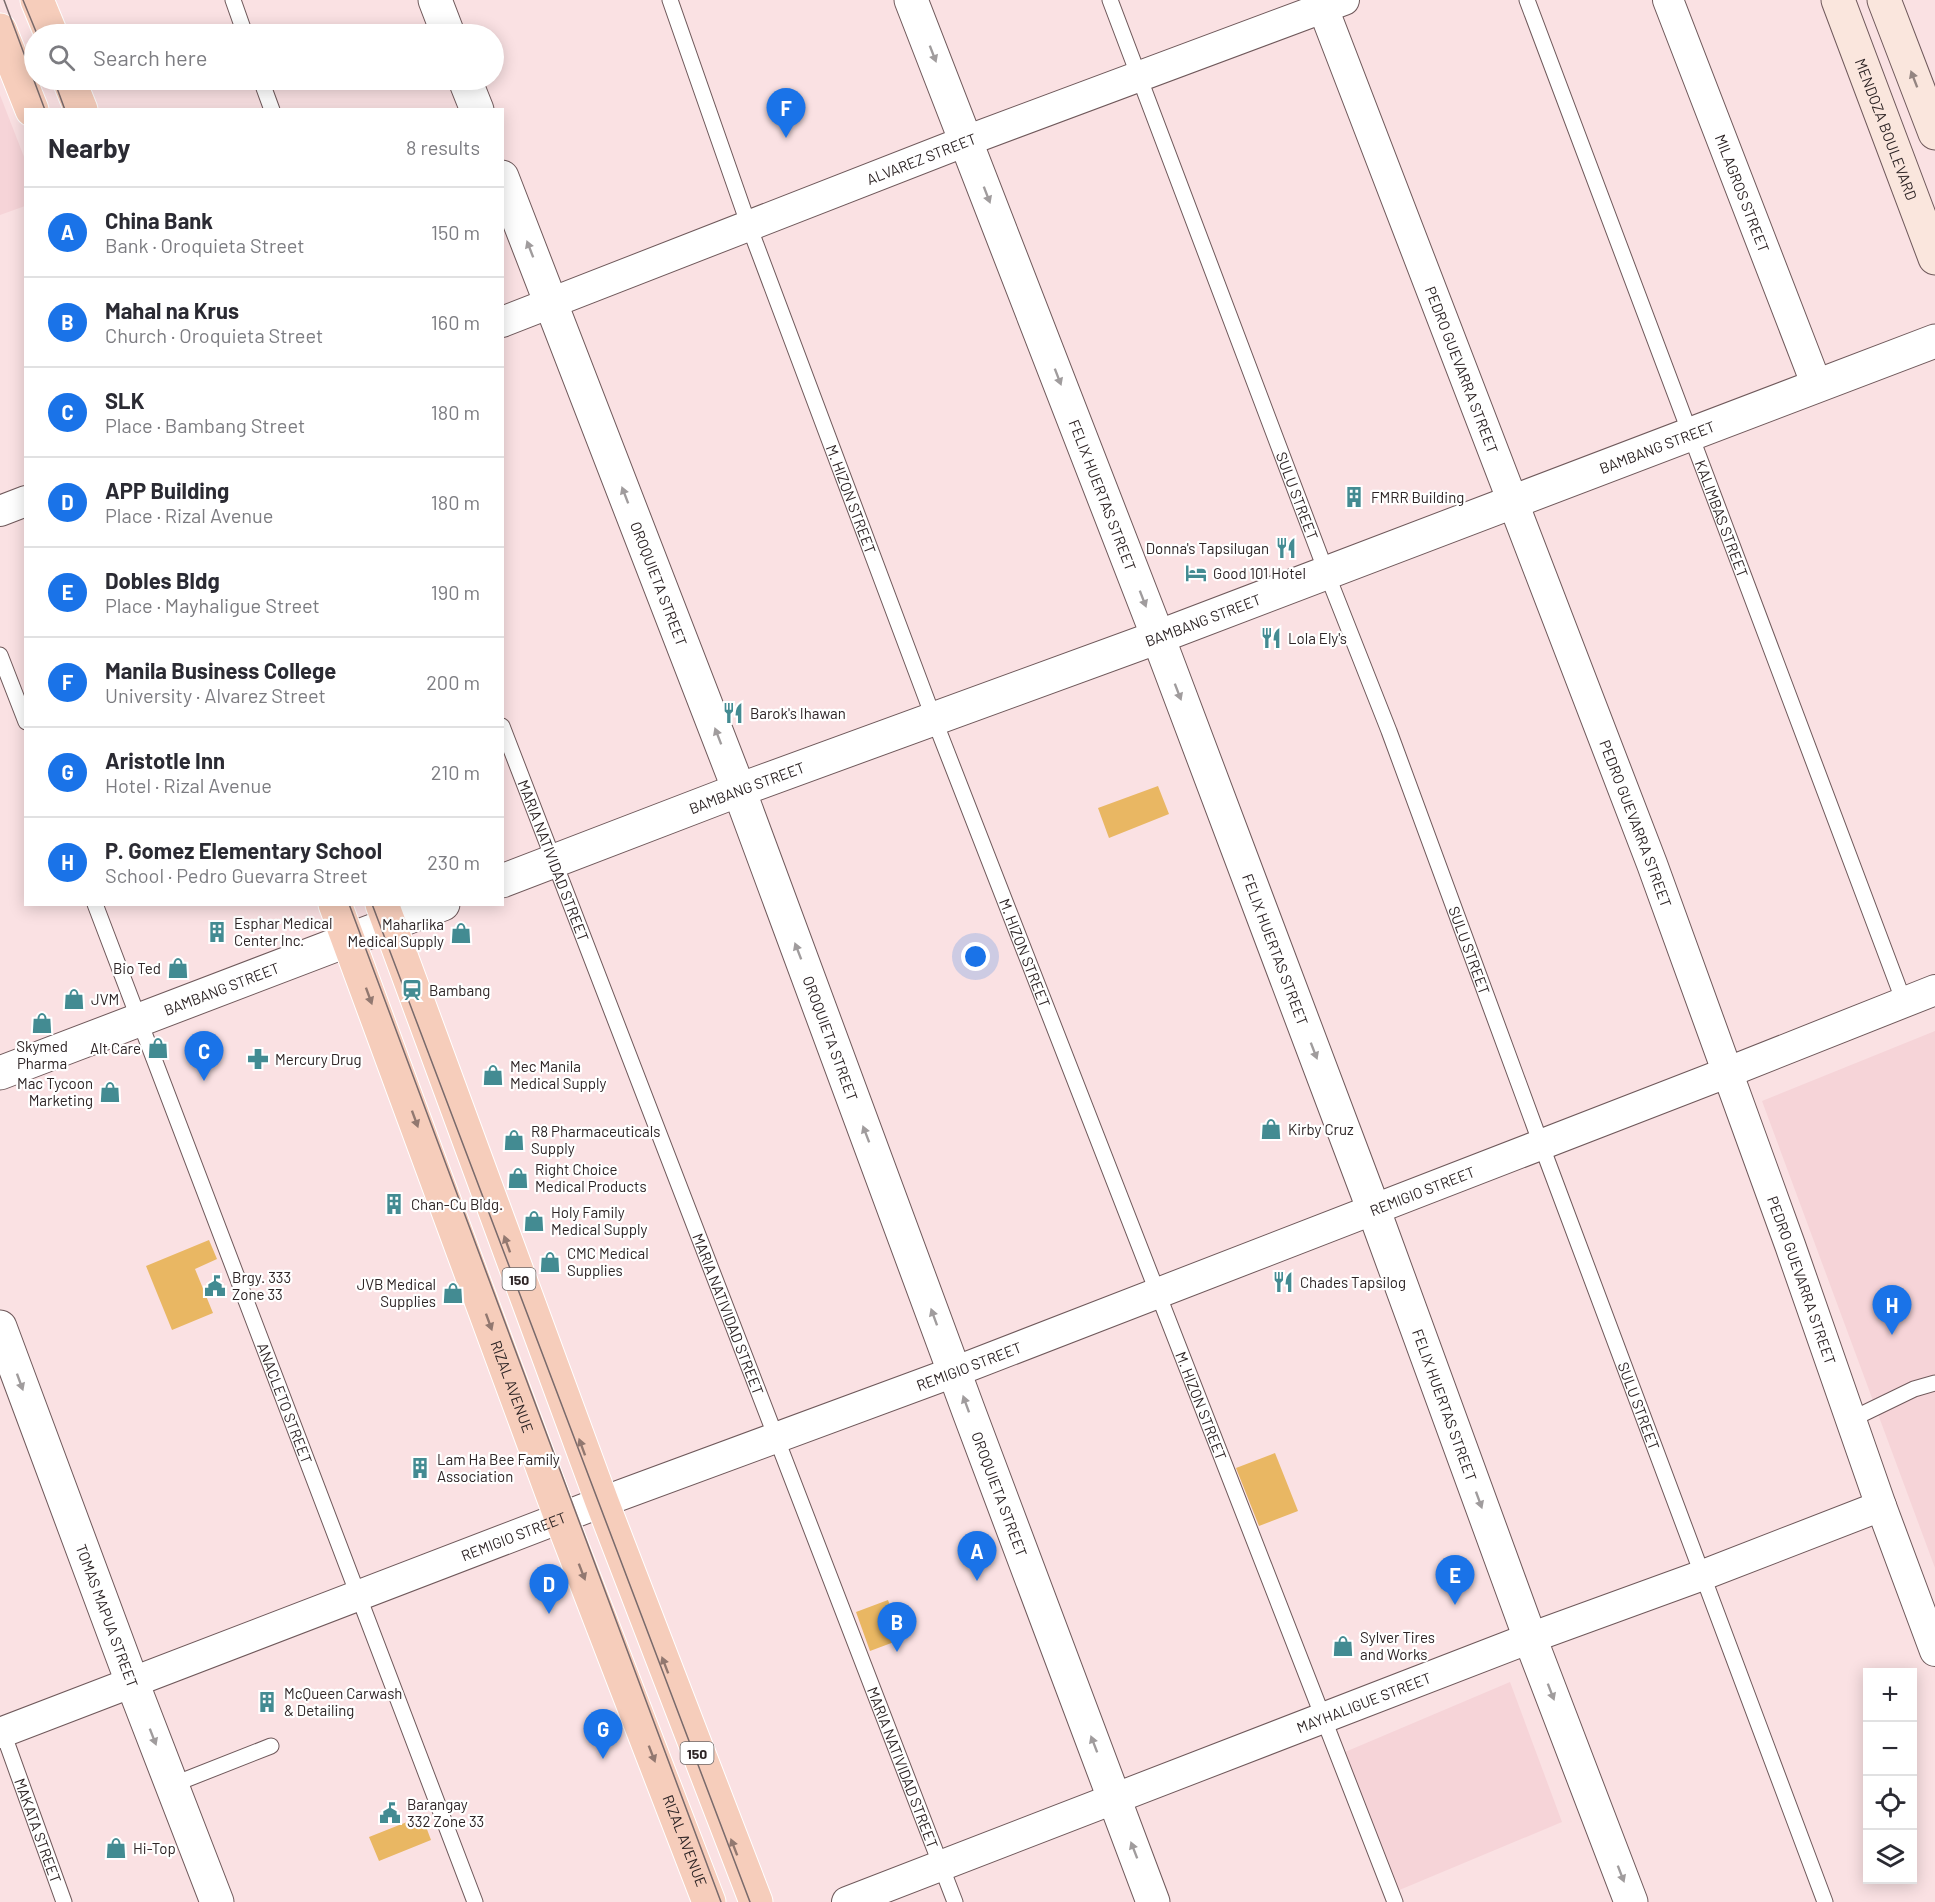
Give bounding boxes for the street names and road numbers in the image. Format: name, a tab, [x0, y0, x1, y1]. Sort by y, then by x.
street label: MENDOZA BOULEVARD	[1852, 56, 1921, 203]
street label: ALVAREZ STREET	[864, 129, 979, 188]
street label: MILAGROS STREET	[1712, 132, 1773, 255]
street label: PEDRO GUEVARRA STREET	[1422, 284, 1502, 456]
street label: FELIX HUERTAS STREET	[1066, 417, 1140, 573]
street label: BAMBANG STREET	[1597, 417, 1717, 477]
street label: M. HIZON STREET	[823, 442, 880, 556]
street label: SULU STREET	[1273, 449, 1322, 542]
street label: KALIMBAS STREET	[1692, 457, 1752, 580]
street label: OROQUIETA STREET	[627, 519, 691, 648]
street label: BAMBANG STREET	[1143, 590, 1263, 650]
street label: PEDRO GUEVARRA STREET	[1596, 737, 1676, 910]
street label: BAMBANG STREET	[686, 758, 807, 817]
street label: MARIA NATIVIDAD STREET	[514, 777, 593, 944]
street label: FELIX HUERTAS STREET	[1239, 871, 1312, 1028]
street label: M. HIZON STREET	[996, 896, 1054, 1010]
street label: SULU STREET	[1445, 904, 1494, 997]
street label: BAMBANG STREET	[161, 958, 282, 1019]
street label: OROQUIETA STREET	[800, 973, 862, 1103]
street label: REMIGIO STREET	[1367, 1162, 1477, 1219]
street label: PEDRO GUEVARRA STREET	[1764, 1193, 1840, 1367]
street label: MARIA NATIVIDAD STREET	[689, 1231, 768, 1397]
road number: 150	[502, 1268, 536, 1290]
street label: FELIX HUERTAS STREET	[1409, 1326, 1481, 1483]
street label: RIZAL AVENUE	[487, 1338, 538, 1435]
street label: REMIGIO STREET	[914, 1338, 1024, 1394]
street label: ANACLETO STREET	[254, 1340, 316, 1466]
street label: M. HIZON STREET	[1172, 1349, 1231, 1463]
street label: SULU STREET	[1614, 1359, 1664, 1452]
street label: OROQUIETA STREET	[968, 1429, 1032, 1559]
street label: REMIGIO STREET	[458, 1508, 569, 1564]
street label: TOMAS MAPUA STREET	[72, 1541, 142, 1690]
street label: MAYHALIGUE STREET	[1294, 1668, 1434, 1736]
street label: MARIA NATIVIDAD STREET	[864, 1684, 942, 1851]
road number: 150	[680, 1742, 714, 1764]
street label: MAKATA STREET	[11, 1776, 65, 1885]
street label: RIZAL AVENUE	[659, 1792, 711, 1889]

